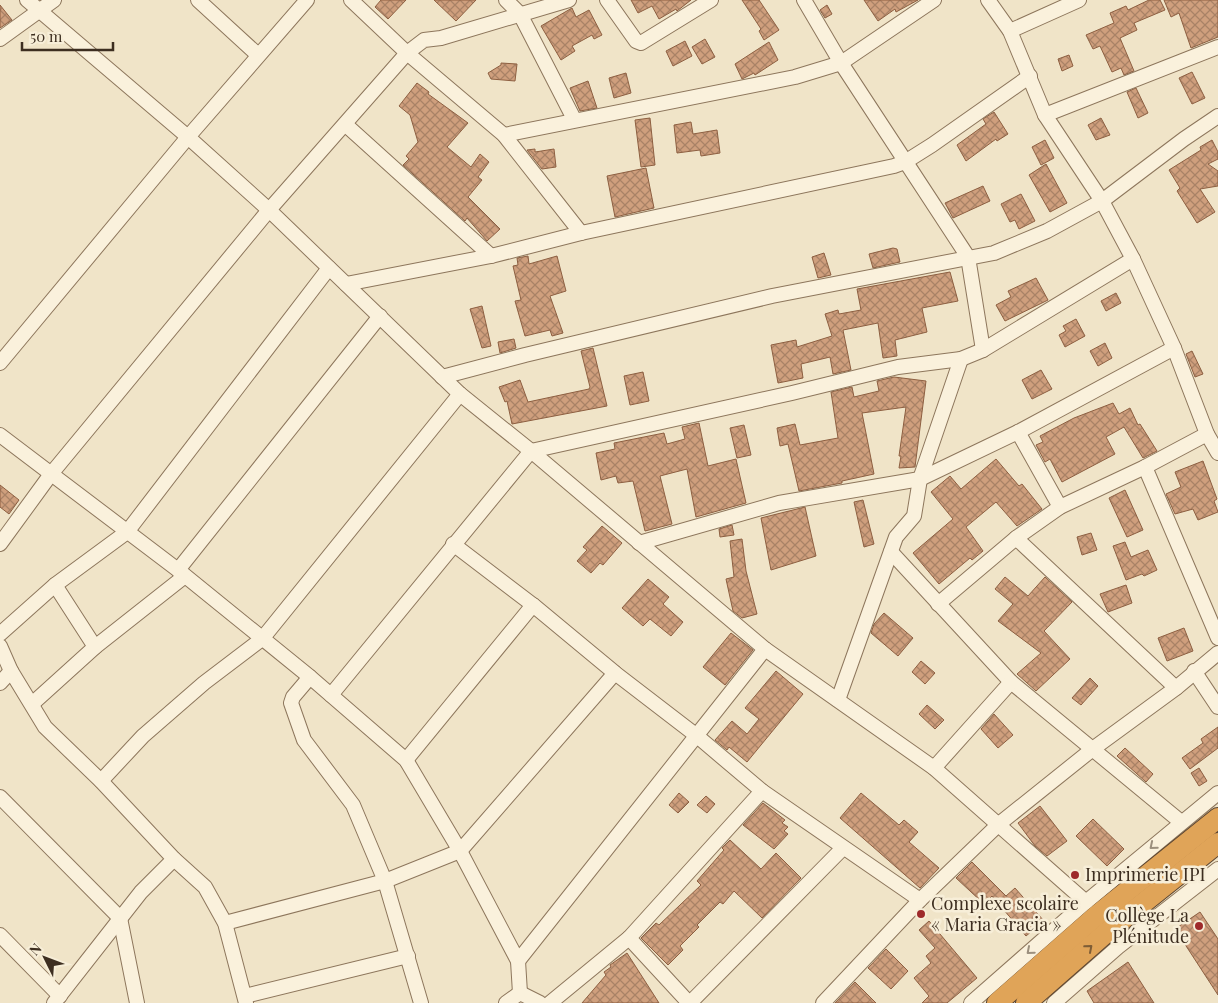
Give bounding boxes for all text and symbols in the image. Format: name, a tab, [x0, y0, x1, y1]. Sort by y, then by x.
scale bar	[22, 20, 114, 52]
text: 50 m	[30, 26, 63, 46]
one-way arrow	[1150, 840, 1159, 848]
place label: Imprimerie IPI	[1085, 862, 1206, 886]
marker: Imprimerie IPI	[1069, 869, 1081, 881]
place label: Complexe scolaire « Maria Gracia »	[931, 891, 1079, 936]
place label: Collège La Plénitude	[1105, 903, 1189, 948]
marker: Complexe scolaire « Maria Gracia »	[915, 908, 927, 920]
marker: Collège La Plénitude	[1193, 920, 1205, 932]
north arrow	[20, 933, 70, 983]
text: N	[25, 939, 45, 959]
one-way arrow	[1084, 945, 1093, 954]
one-way arrow	[1026, 946, 1035, 955]

